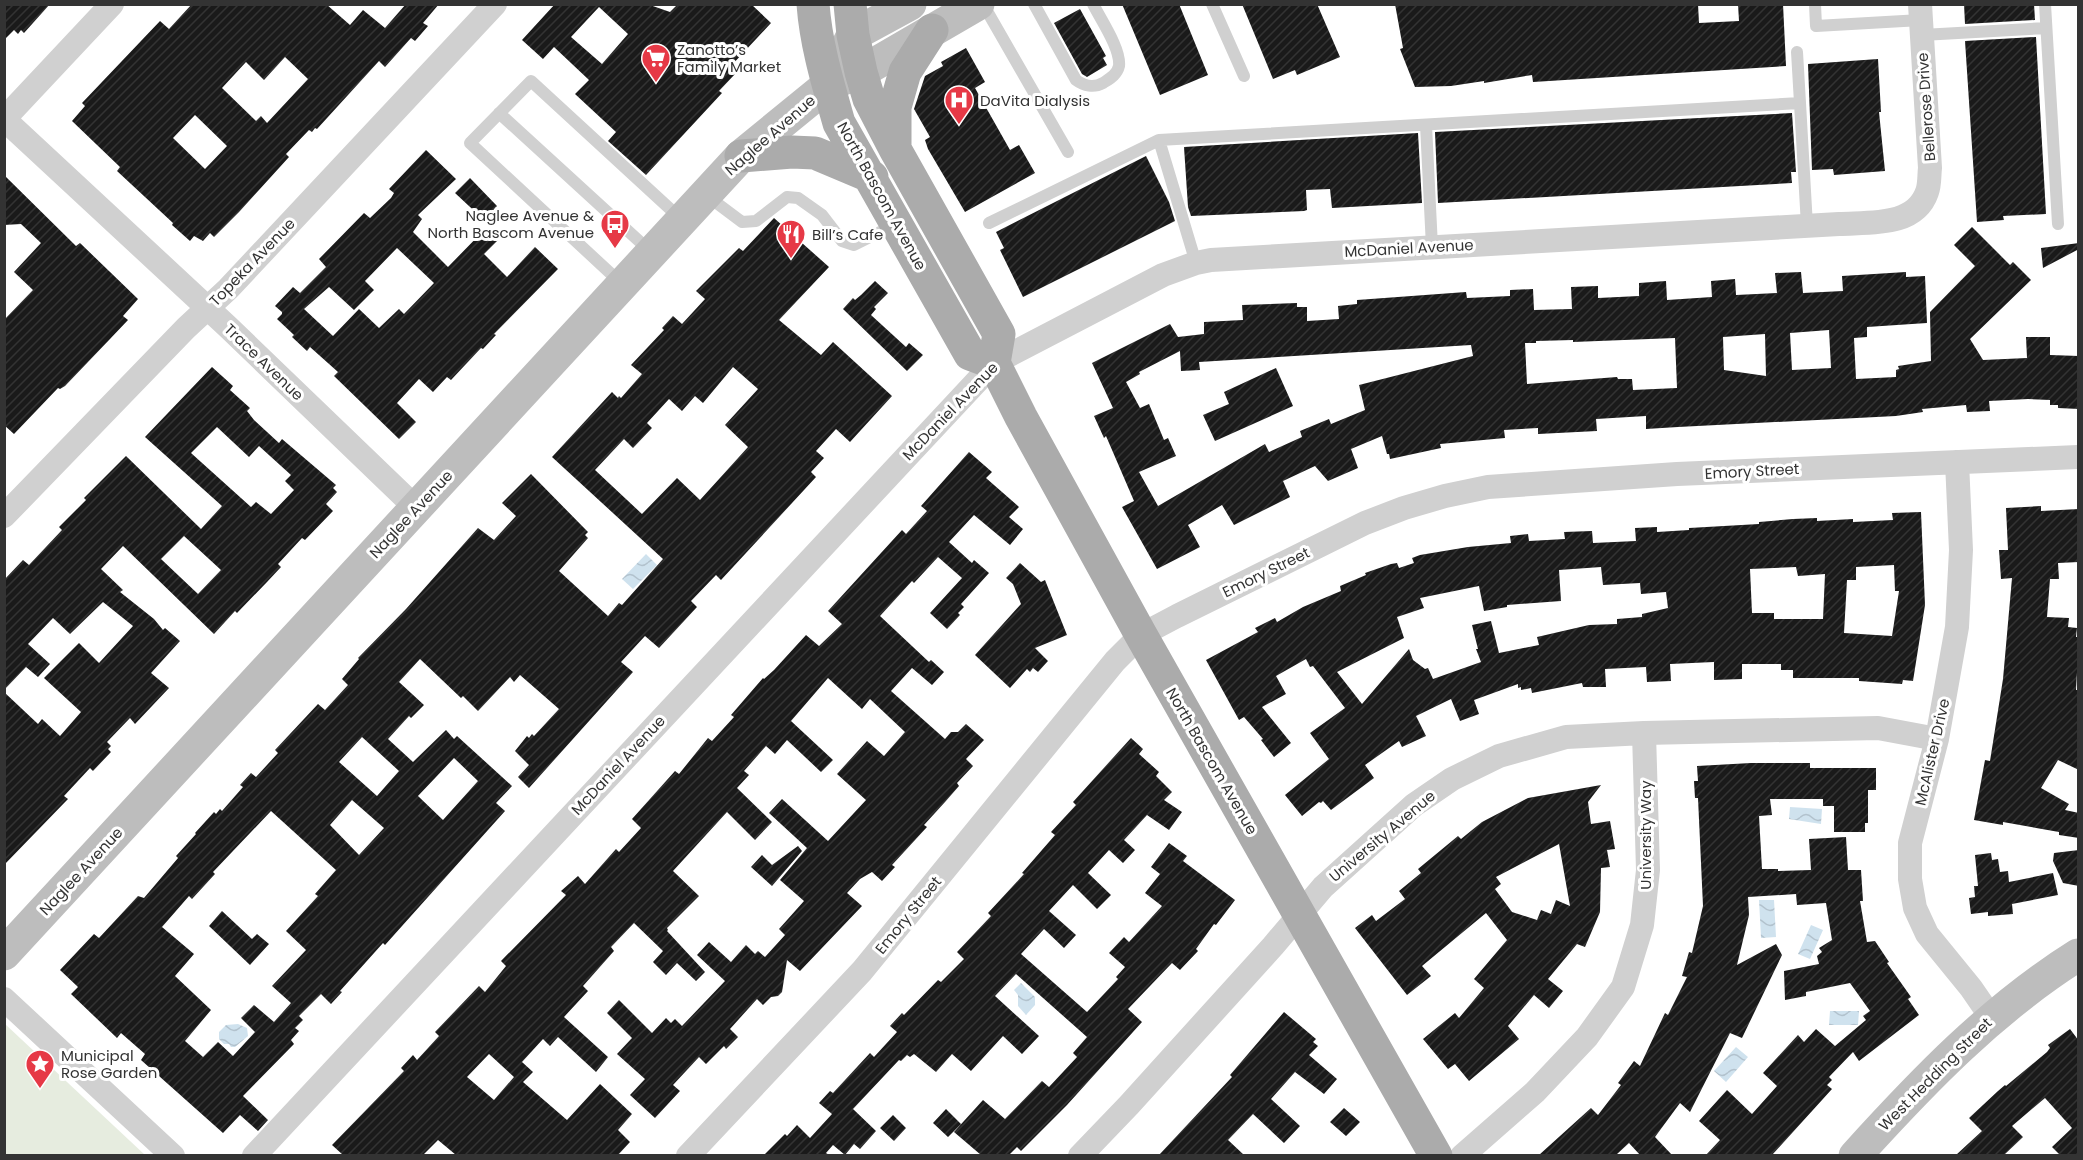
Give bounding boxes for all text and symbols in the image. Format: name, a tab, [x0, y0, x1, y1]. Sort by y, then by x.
place label: Zanotto’s Family Market	[677, 39, 781, 77]
supermarket icon: Zanotto’s Family Market	[640, 42, 672, 84]
street label: Bellerose Drive	[1912, 52, 1940, 162]
hospital icon: DaVita Dialysis	[943, 84, 975, 126]
street label: Naglee Avenue	[720, 90, 820, 180]
place label: DaVita Dialysis	[980, 90, 1090, 111]
street label: North Bascom Avenue	[832, 118, 932, 274]
place label: Naglee Avenue & North Bascom Avenue	[428, 205, 594, 243]
bus stop icon: Naglee Avenue & North Bascom Avenue	[599, 208, 631, 250]
street label: Topeka Avenue	[204, 213, 300, 311]
restaurant icon: Bill’s Cafe	[775, 218, 807, 260]
place label: Bill’s Cafe	[812, 224, 883, 245]
street label: McDaniel Avenue	[1344, 234, 1474, 262]
street label: Trace Avenue	[220, 319, 308, 405]
street label: McDaniel Avenue	[898, 357, 1002, 465]
street label: Emory Street	[1704, 458, 1800, 484]
street label: Naglee Avenue	[365, 465, 457, 563]
street label: Emory Street	[1219, 542, 1313, 602]
street label: North Bascom Avenue	[1161, 684, 1263, 838]
street label: McAlister Drive	[1909, 696, 1955, 808]
street label: McDaniel Avenue	[566, 711, 670, 819]
street label: University Way	[1635, 780, 1656, 890]
street label: University Avenue	[1325, 785, 1439, 887]
street label: Naglee Avenue	[35, 822, 127, 920]
street label: Emory Street	[870, 872, 946, 958]
street label: West Hedding Street	[1874, 1013, 1996, 1135]
place label: Municipal Rose Garden	[61, 1045, 157, 1083]
place icon: Municipal Rose Garden	[24, 1048, 56, 1090]

